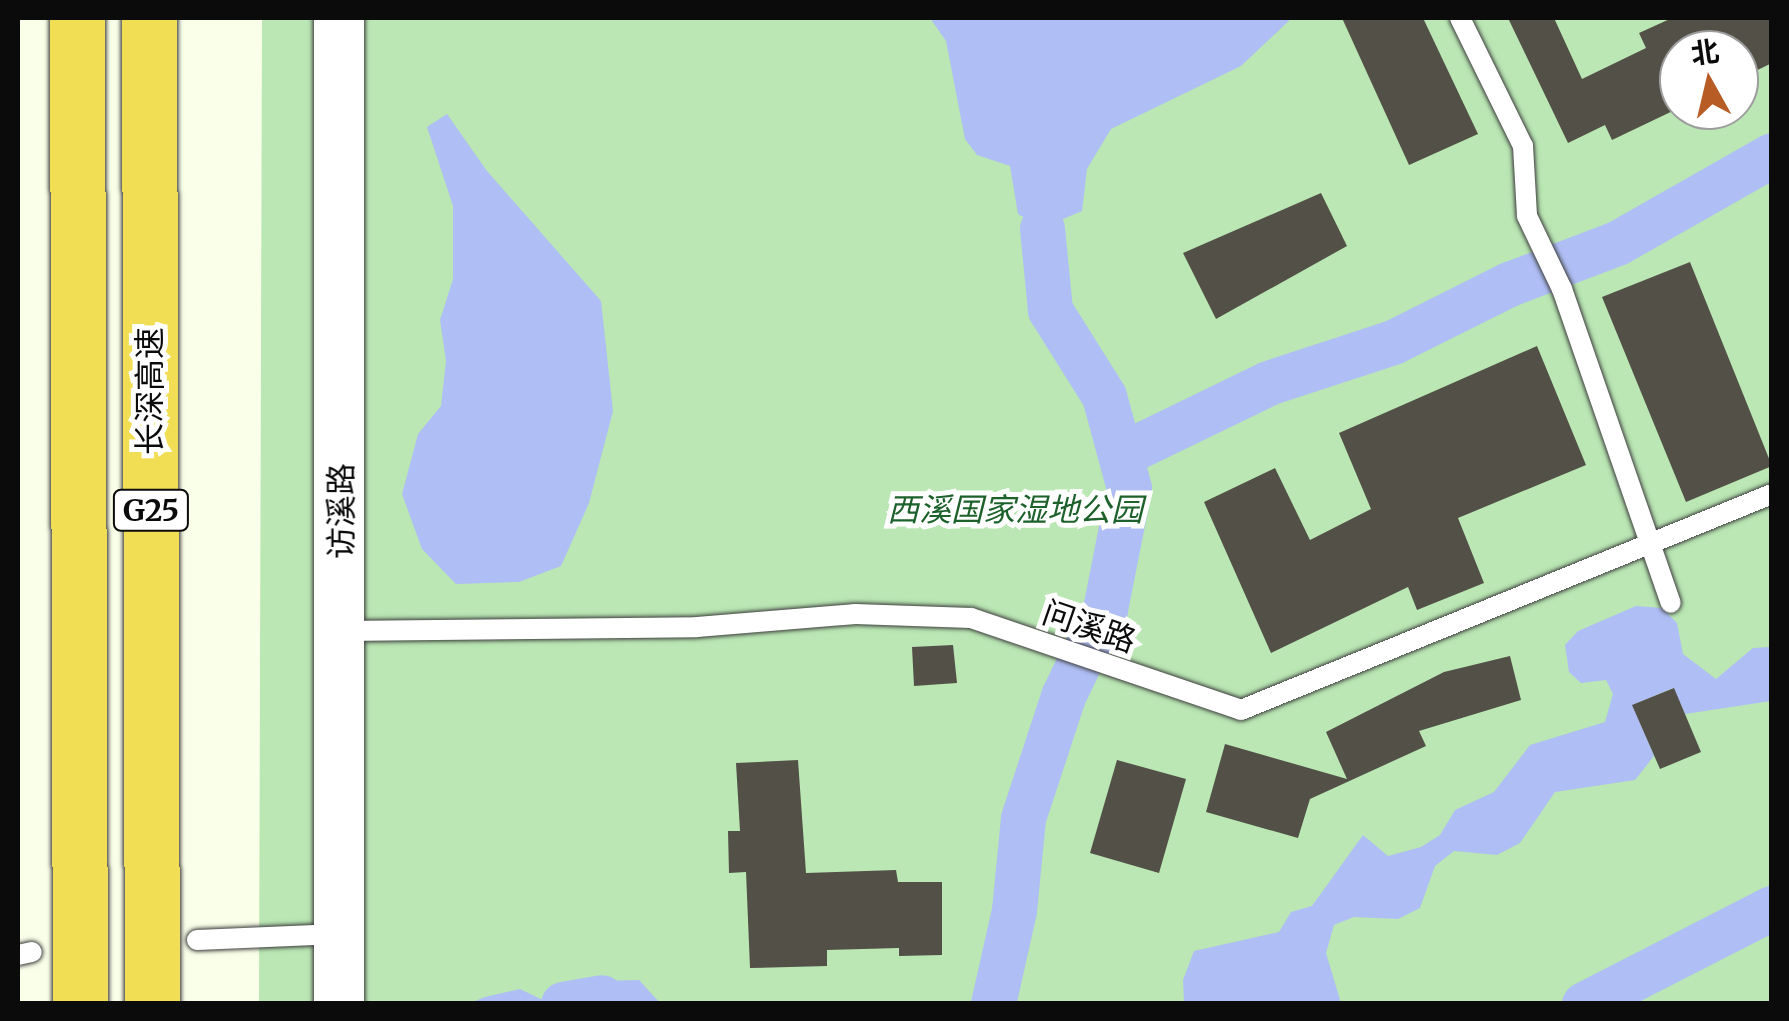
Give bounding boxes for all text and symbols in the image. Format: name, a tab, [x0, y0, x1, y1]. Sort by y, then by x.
north arrow	[1659, 30, 1759, 130]
text: 北	[1689, 32, 1721, 72]
street label: 长深高速	[131, 327, 169, 455]
street label: 访溪路	[323, 463, 361, 559]
road number: G25	[111, 485, 191, 535]
park label: 西溪国家湿地公园	[887, 491, 1143, 529]
street label: 问溪路	[1037, 593, 1141, 661]

